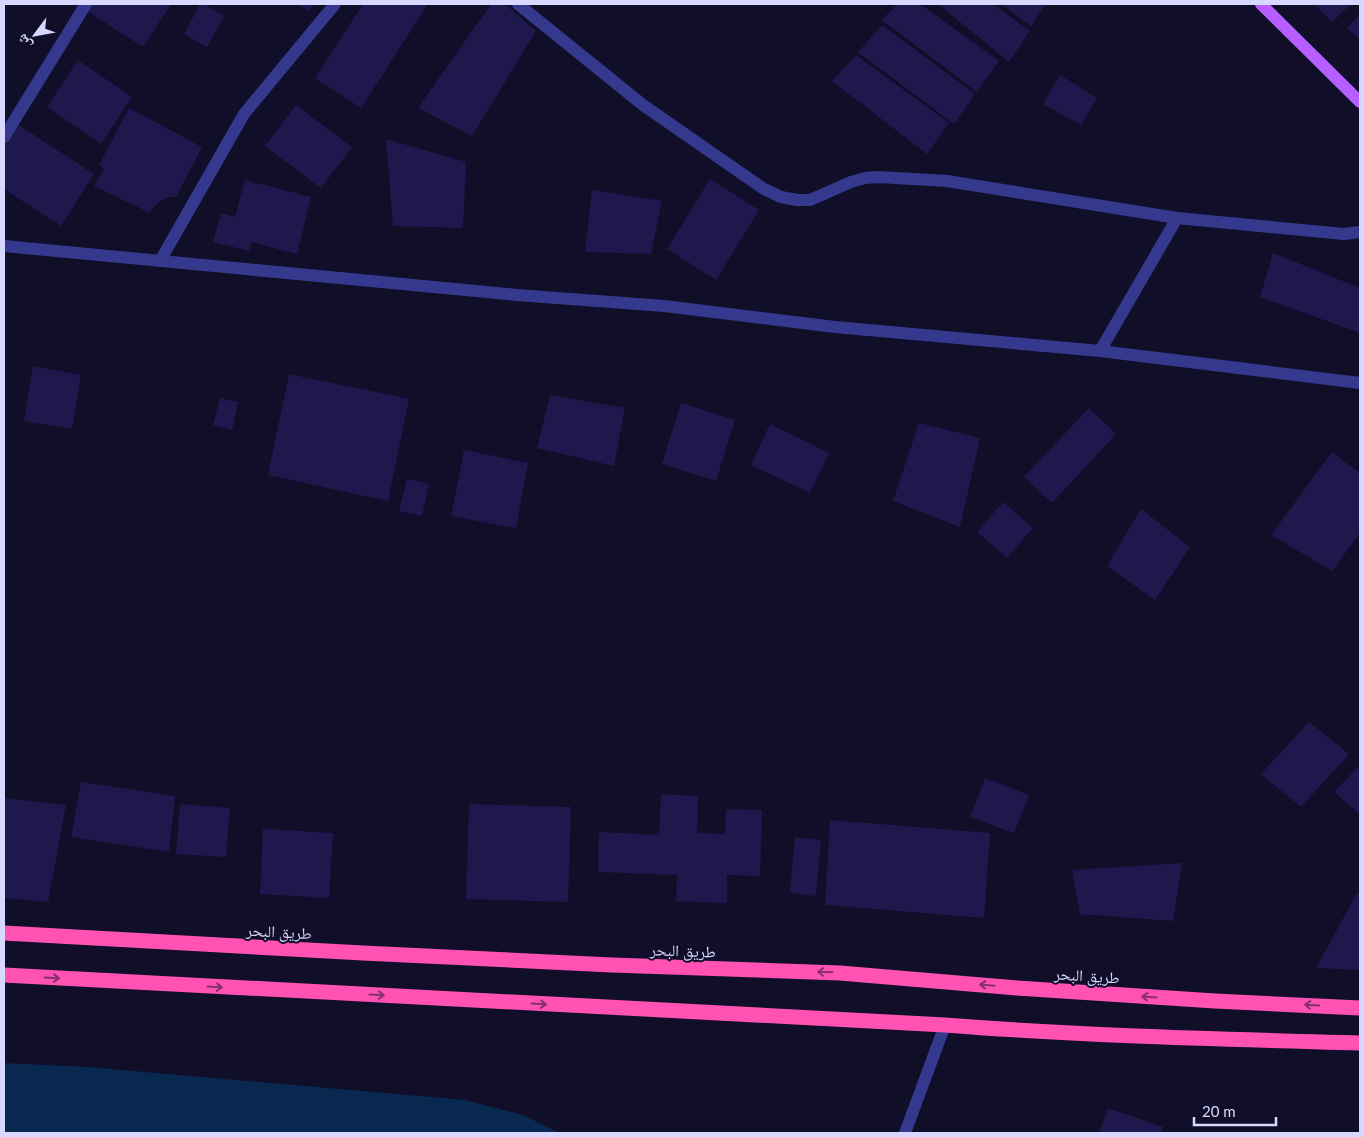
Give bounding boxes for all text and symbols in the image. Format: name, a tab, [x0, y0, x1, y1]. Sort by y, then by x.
north arrow	[10, 10, 60, 60]
text: ش	[12, 31, 36, 53]
street label: طريق البحر	[245, 920, 312, 944]
street label: طريق البحر	[649, 939, 716, 963]
street label: طريق البحر	[1052, 963, 1121, 989]
one-way arrow	[818, 967, 834, 977]
one-way arrow	[44, 973, 60, 982]
one-way arrow	[979, 981, 995, 990]
one-way arrow	[206, 982, 222, 991]
one-way arrow	[369, 991, 385, 1000]
one-way arrow	[1142, 992, 1158, 1001]
one-way arrow	[531, 999, 547, 1008]
one-way arrow	[1304, 1001, 1320, 1010]
scale bar	[1194, 1094, 1276, 1126]
text: 20 m	[1202, 1102, 1236, 1120]

